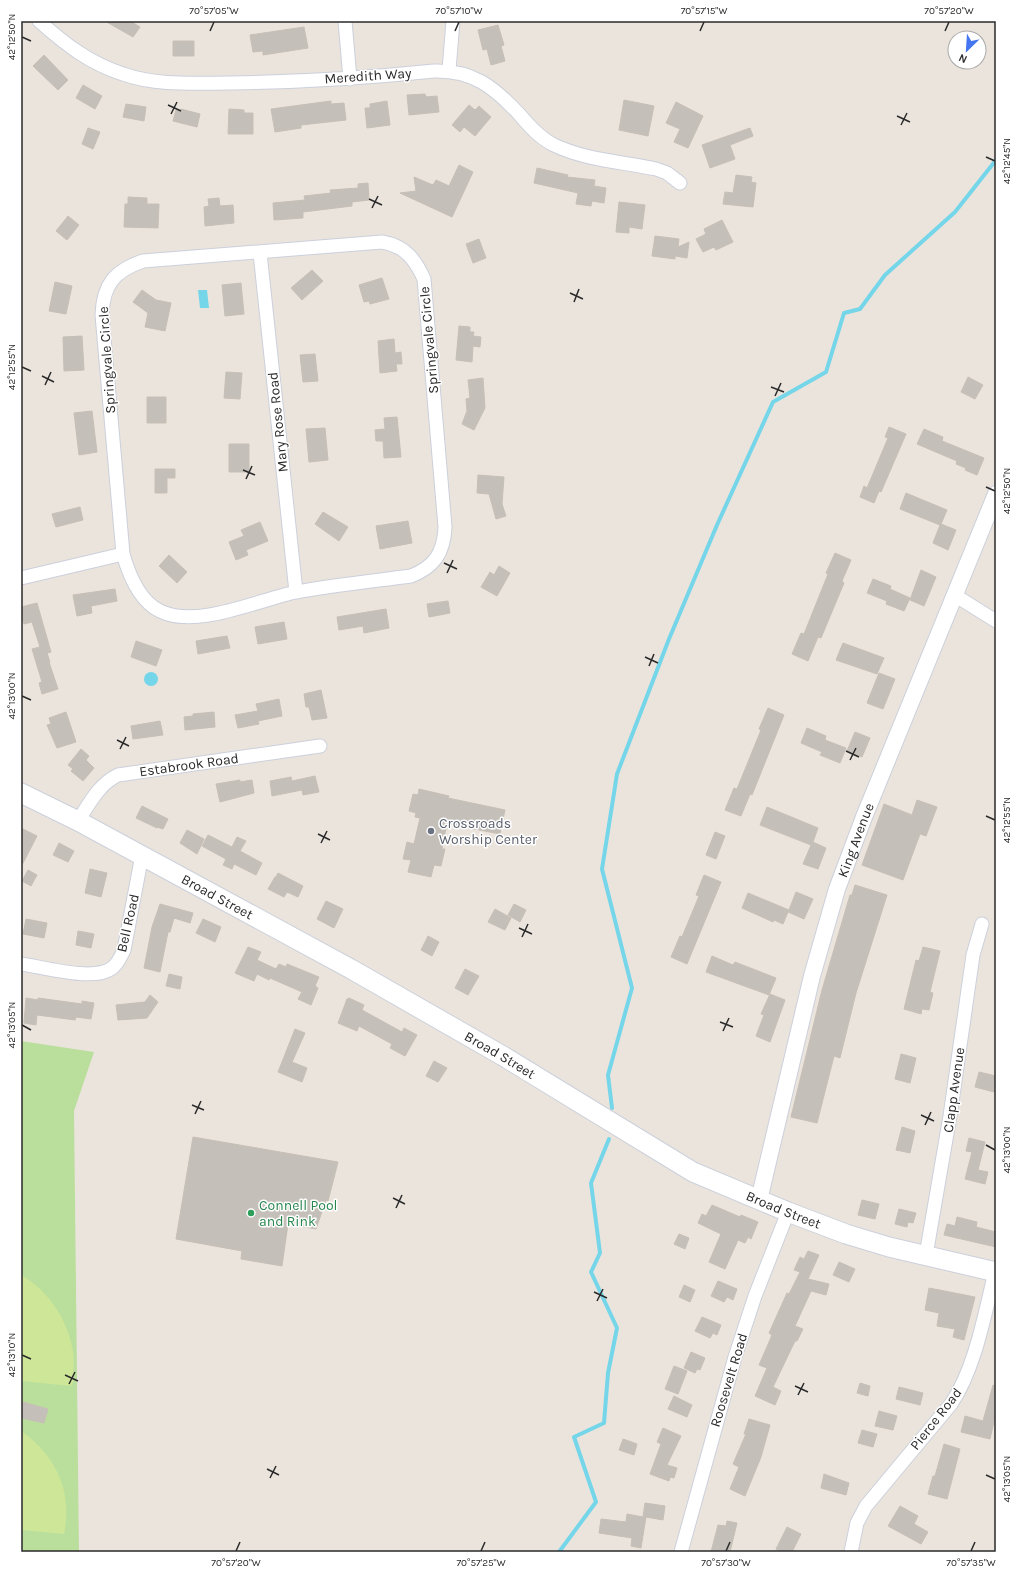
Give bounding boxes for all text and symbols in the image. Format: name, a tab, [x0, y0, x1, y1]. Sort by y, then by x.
text: 70°57'05"W	[189, 5, 239, 17]
text: 70°57'10"W	[436, 5, 483, 17]
text: 70°57'15"W	[681, 5, 727, 17]
text: 70°57'20"W	[924, 5, 974, 17]
text: 42°12'50"N	[6, 14, 18, 60]
north arrow	[947, 30, 987, 70]
text: N	[957, 51, 969, 66]
street label: Meredith Way	[324, 64, 413, 88]
text: 42°12'45"N	[1001, 138, 1013, 184]
street label: Springvale Circle	[416, 286, 442, 394]
street label: Springvale Circle	[95, 306, 119, 414]
text: 42°12'55"N	[6, 344, 18, 390]
street label: Mary Rose Road	[264, 371, 292, 473]
text: 42°12'50"N	[1001, 468, 1013, 514]
text: 42°13'00"N	[6, 672, 18, 720]
street label: Estabrook Road	[138, 750, 240, 780]
text: 42°12'55"N	[1001, 797, 1013, 843]
street label: King Avenue	[834, 800, 877, 880]
place label: Crossroads Worship Center	[439, 815, 538, 848]
marker: Crossroads Worship Center	[426, 826, 436, 836]
street label: Broad Street	[178, 870, 256, 923]
street label: Bell Road	[113, 892, 143, 954]
text: 42°13'05"N	[6, 1002, 18, 1048]
street label: Broad Street	[462, 1027, 539, 1082]
street label: Clapp Avenue	[940, 1046, 968, 1134]
text: 42°13'00"N	[1001, 1126, 1013, 1174]
street label: Broad Street	[744, 1187, 824, 1232]
place label: Connell Pool and Rink	[259, 1197, 337, 1230]
marker: Connell Pool and Rink	[246, 1208, 256, 1218]
street label: Roosevelt Road	[707, 1331, 751, 1429]
text: 42°13'10"N	[6, 1333, 18, 1377]
street label: Pierce Road	[906, 1385, 966, 1453]
text: 42°13'05"N	[1001, 1456, 1013, 1502]
text: 70°57'20"W	[211, 1557, 261, 1569]
text: 70°57'25"W	[456, 1557, 506, 1569]
text: 70°57'30"W	[701, 1557, 751, 1569]
text: 70°57'35"W	[946, 1557, 996, 1569]

